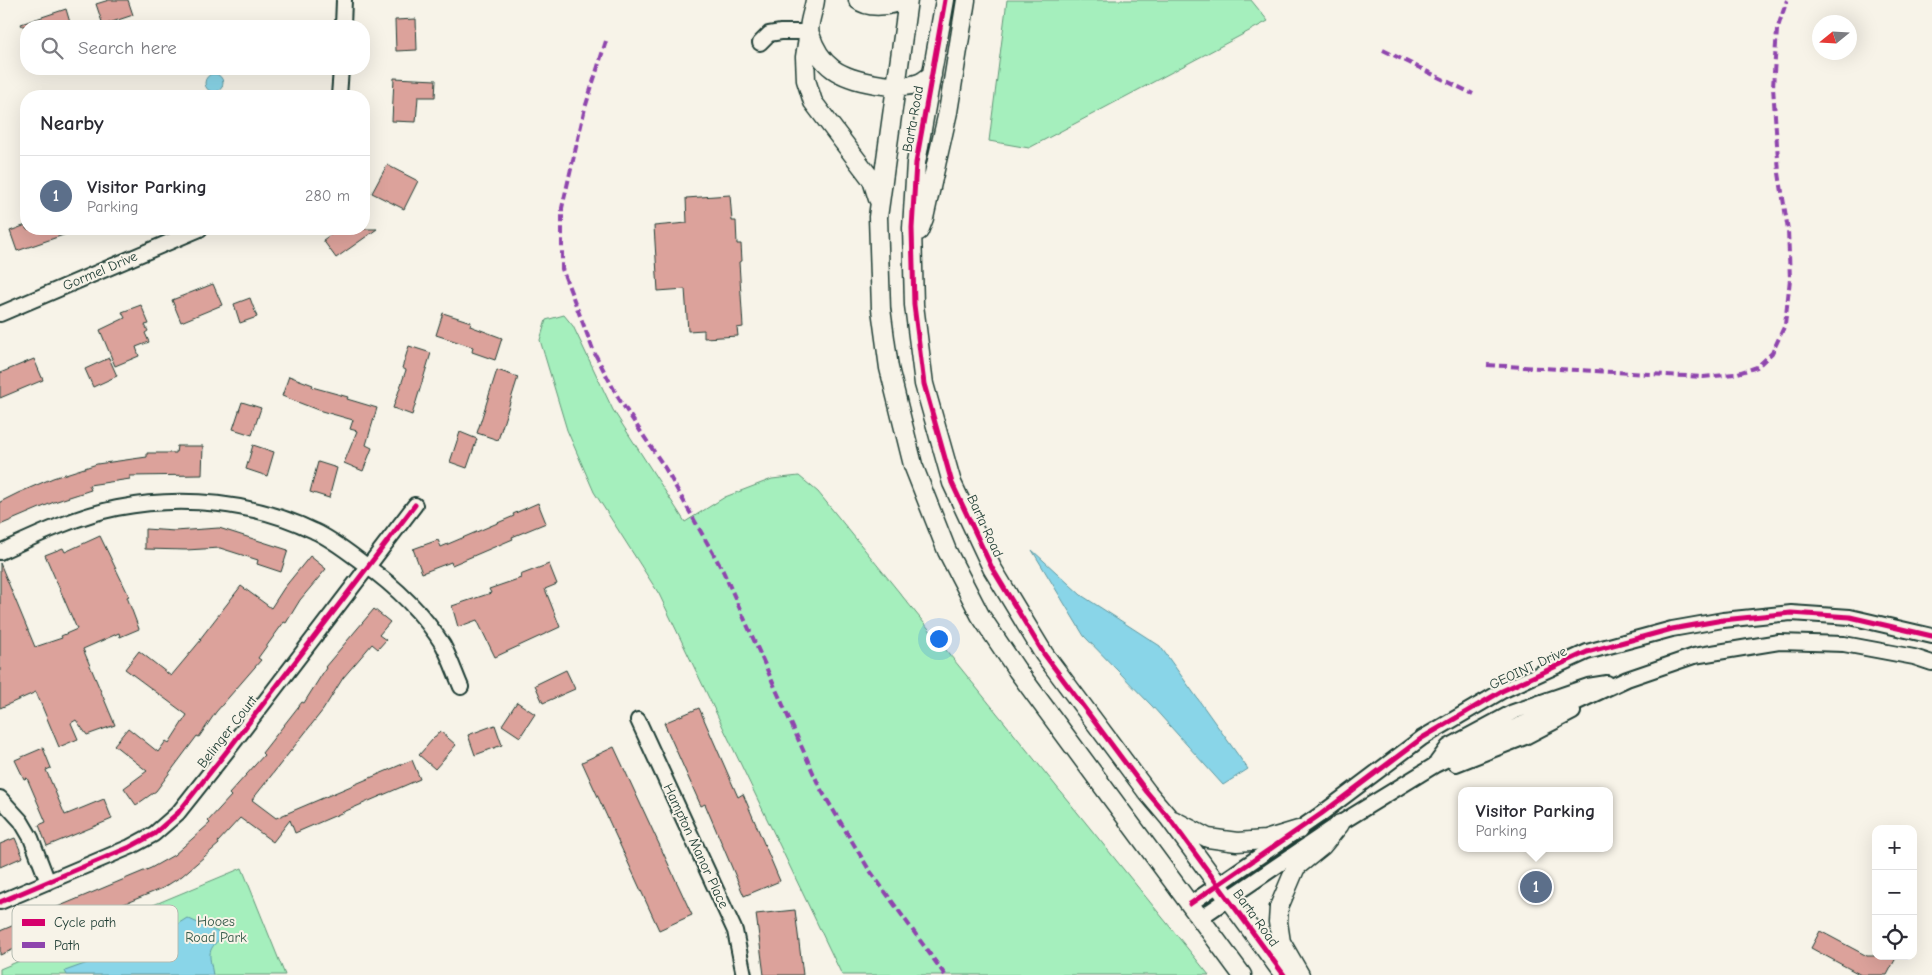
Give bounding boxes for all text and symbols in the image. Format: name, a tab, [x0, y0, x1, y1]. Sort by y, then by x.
north arrow	[1812, 15, 1857, 60]
search box	[20, 20, 370, 75]
icon: search	[38, 34, 66, 62]
text: Search here	[78, 37, 177, 59]
street label: Barta Road	[899, 84, 927, 154]
text: Nearby	[40, 111, 104, 135]
text: Visitor Parking	[87, 176, 207, 198]
text: 1	[53, 187, 59, 205]
text: 280 m	[305, 187, 350, 205]
text: Parking	[87, 198, 139, 216]
street label: Gormel Drive	[60, 248, 140, 294]
street label: Barta Road	[963, 492, 1007, 560]
your location	[926, 626, 952, 652]
street label: GEOINT Drive	[1486, 643, 1570, 693]
street label: Belinger Court	[193, 692, 261, 772]
street label: Hampton Manor Place	[660, 781, 732, 911]
popup	[1458, 787, 1613, 852]
text: Visitor Parking	[1476, 800, 1595, 822]
text: Parking	[1476, 822, 1527, 840]
map controls	[1872, 825, 1917, 960]
button: +	[1872, 825, 1917, 870]
pin: 1	[1520, 868, 1552, 906]
button: −	[1872, 870, 1917, 915]
street label: Barta Road	[1229, 886, 1283, 950]
legend	[12, 905, 178, 962]
park label: Hooes Road Park	[185, 913, 247, 946]
text: Cycle path	[54, 914, 116, 931]
button: locate	[1872, 915, 1917, 960]
text: Path	[54, 937, 80, 954]

